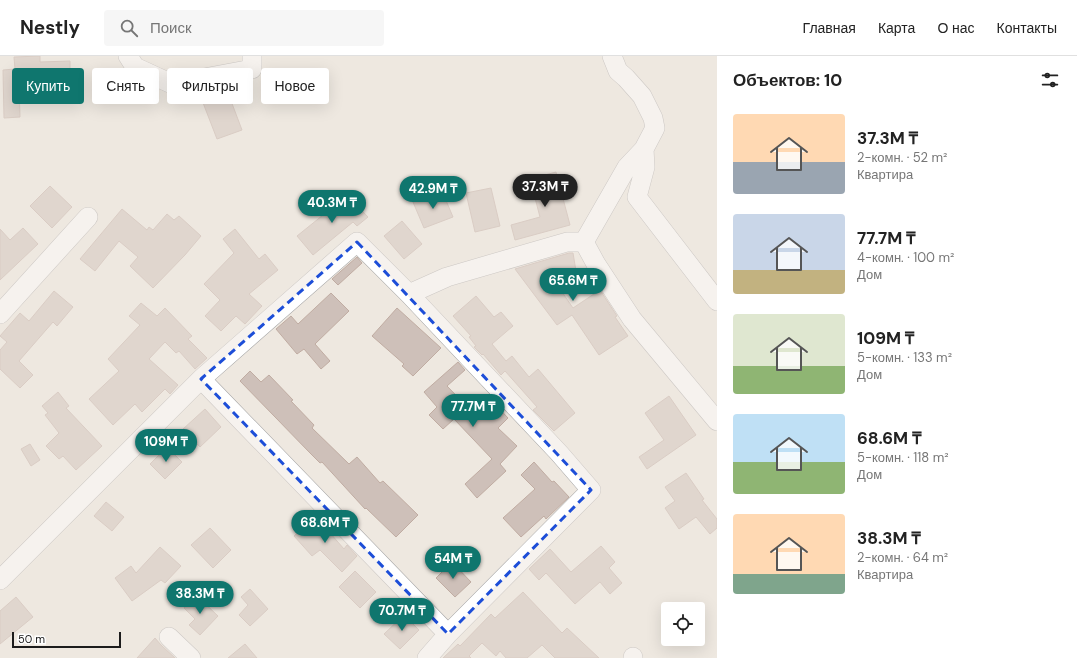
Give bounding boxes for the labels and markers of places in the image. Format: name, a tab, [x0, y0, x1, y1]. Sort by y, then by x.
pin: 37.3M ₸	[508, 174, 582, 208]
pin: 42.9M ₸	[396, 176, 470, 210]
pin: 40.3M ₸	[295, 190, 369, 224]
pin: 65.6M ₸	[536, 268, 610, 302]
pin: 77.7M ₸	[436, 394, 510, 428]
pin: 109M ₸	[133, 429, 199, 463]
pin: 68.6M ₸	[288, 510, 362, 544]
pin: 54M ₸	[425, 546, 481, 580]
pin: 38.3M ₸	[163, 581, 237, 615]
pin: 70.7M ₸	[365, 598, 439, 632]

